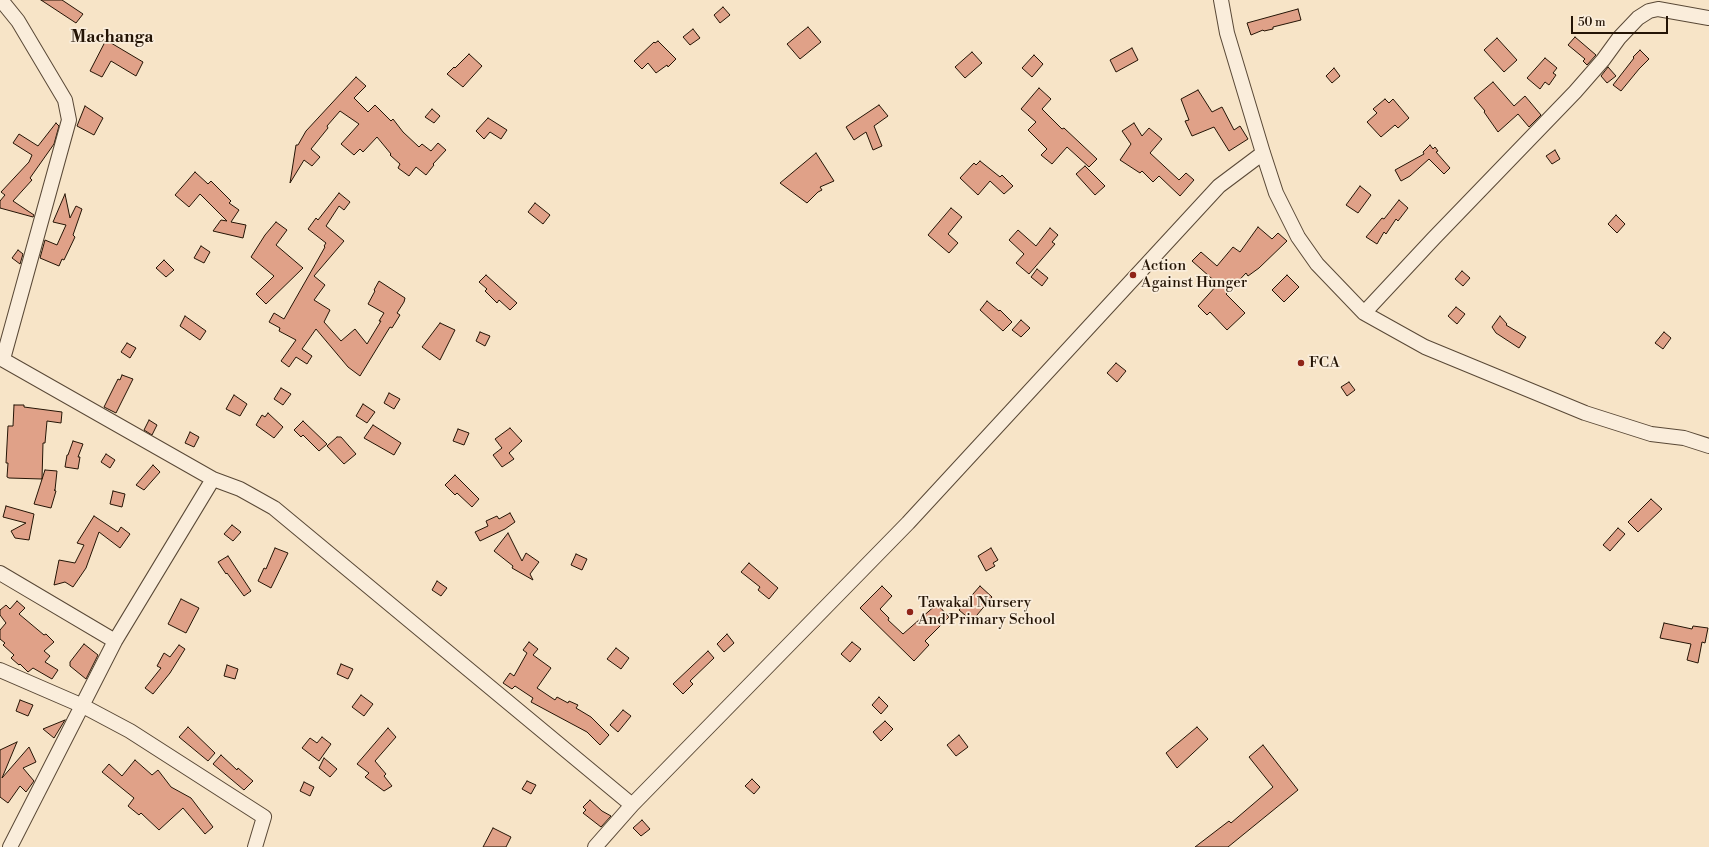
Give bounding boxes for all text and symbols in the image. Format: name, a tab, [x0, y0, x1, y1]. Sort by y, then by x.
scale bar	[1573, 8, 1670, 34]
text: 50 m	[1578, 15, 1606, 30]
district label: Machanga	[71, 28, 153, 48]
place label: Action Against Hunger	[1141, 257, 1247, 292]
marker: Action Against Hunger	[1128, 270, 1138, 280]
place label: FCA	[1309, 354, 1340, 372]
marker: FCA	[1296, 358, 1306, 368]
place label: Tawakal Nursery And Primary School	[918, 594, 1055, 629]
marker: Tawakal Nursery And Primary School	[905, 607, 915, 617]

